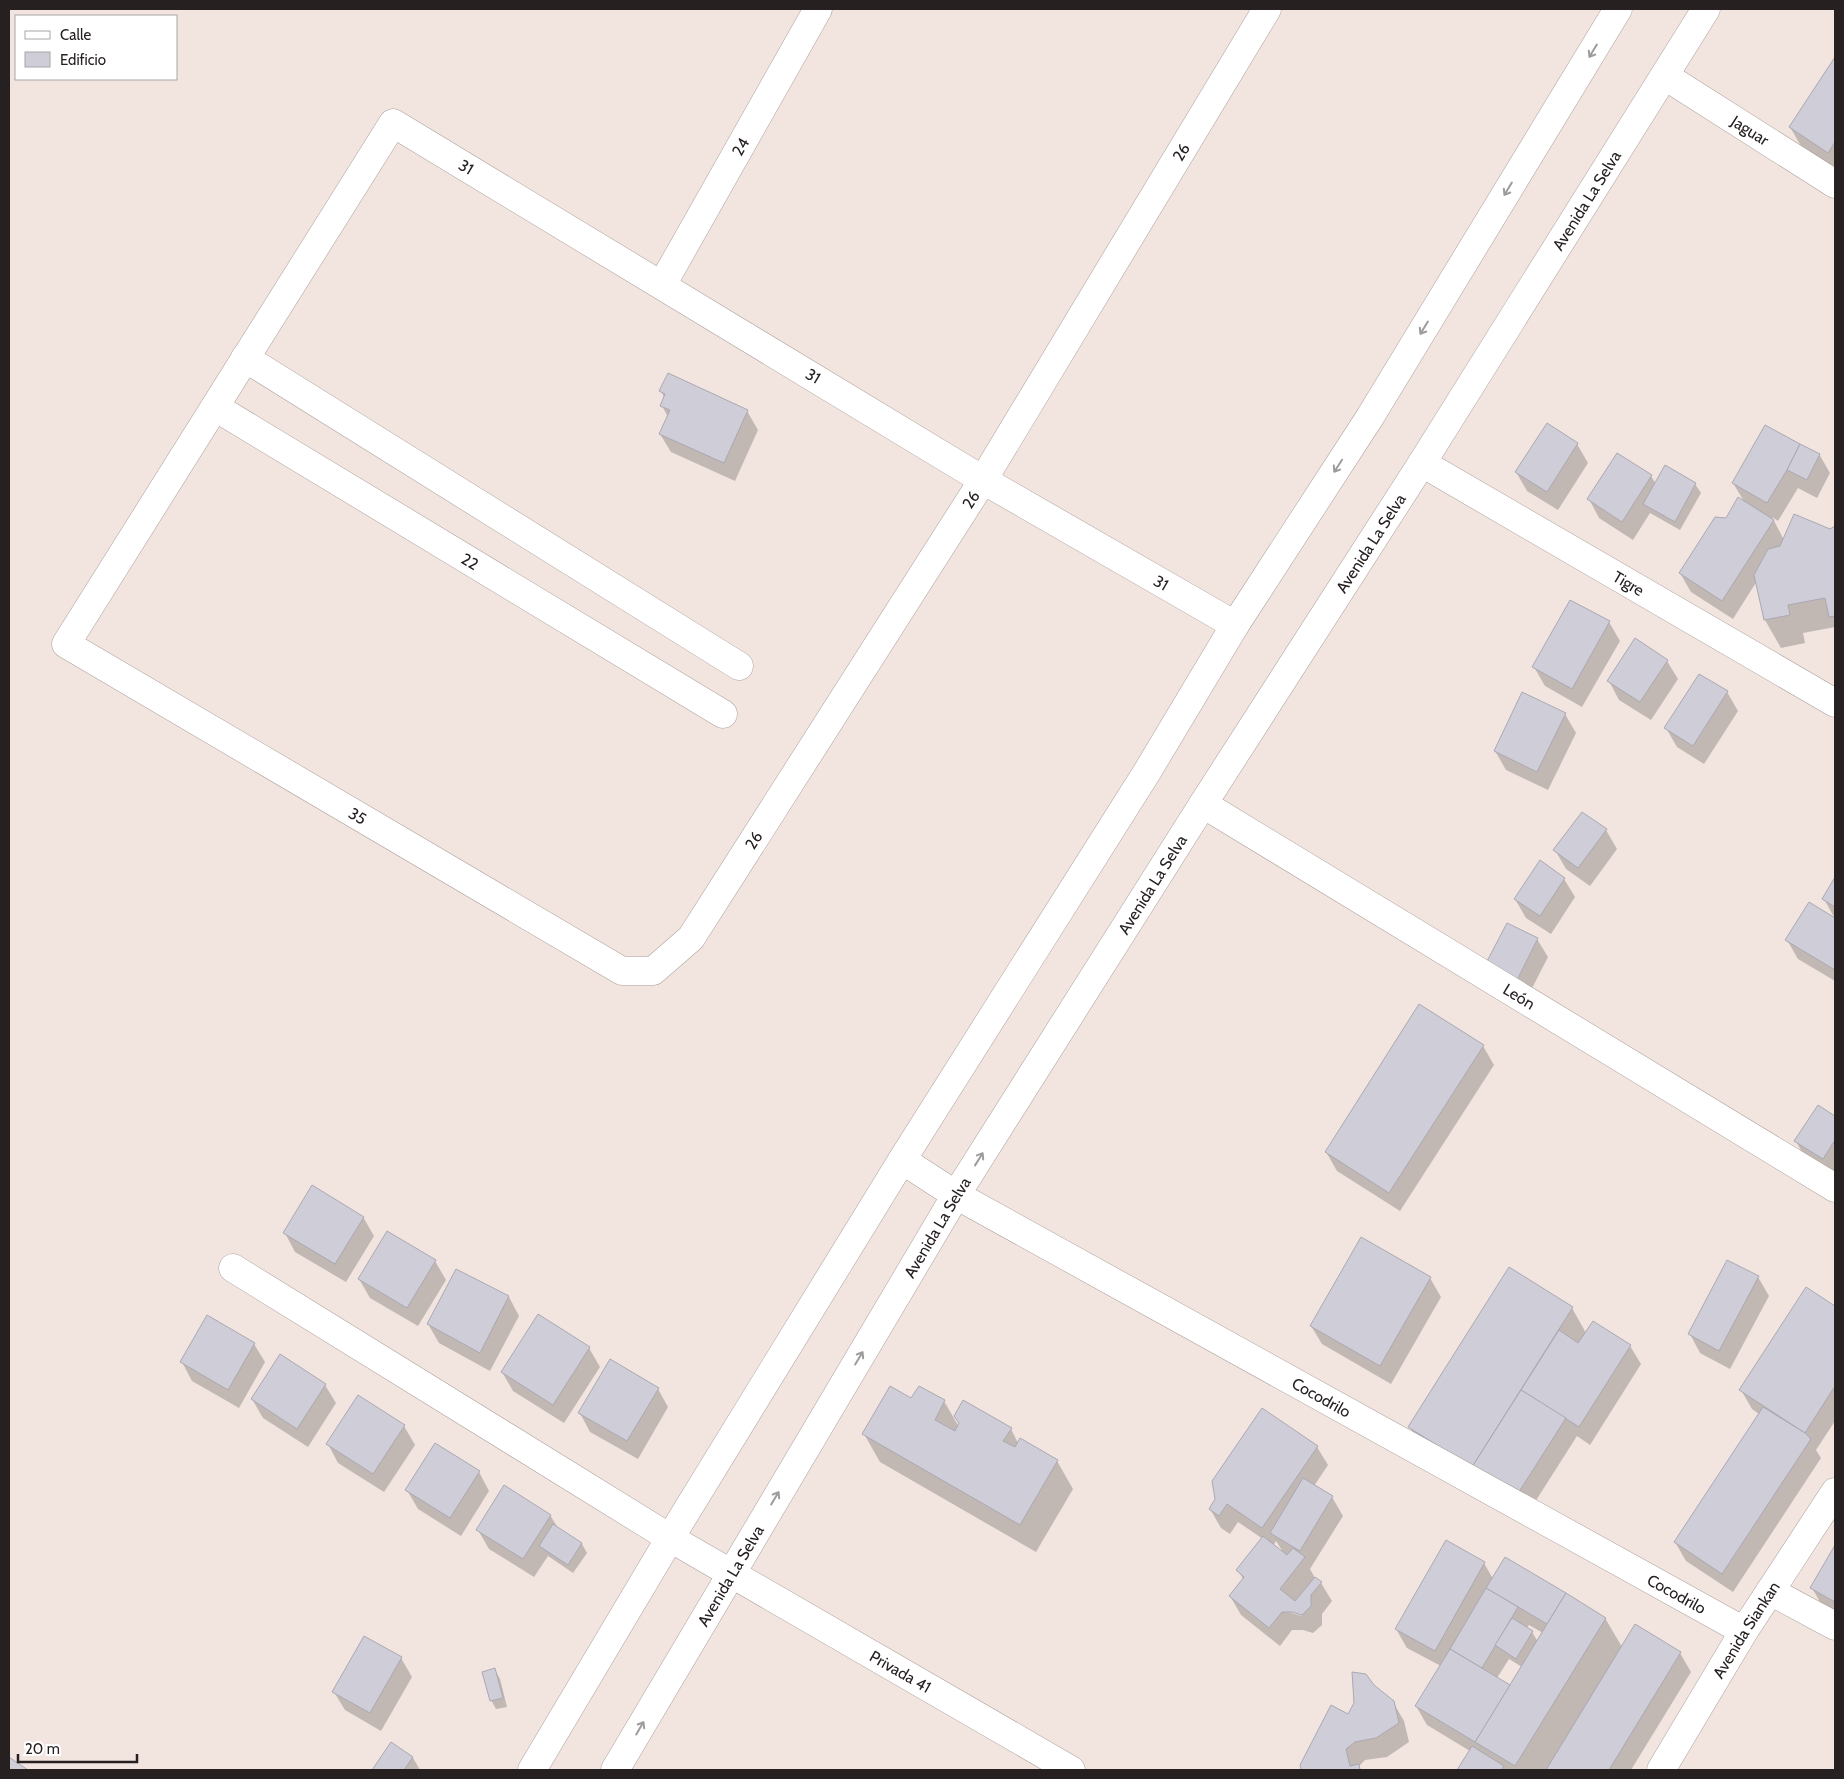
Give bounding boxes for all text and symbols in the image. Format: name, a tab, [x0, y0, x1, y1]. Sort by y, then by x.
legend	[15, 15, 178, 80]
text: Calle	[60, 26, 91, 44]
one-way arrow	[1587, 43, 1597, 57]
text: Edificio	[60, 51, 106, 69]
street label: Jaguar	[1727, 111, 1773, 150]
street label: 24	[728, 134, 753, 159]
street label: 26	[1168, 140, 1193, 164]
street label: Avenida La Selva	[1548, 147, 1625, 254]
street label: 31	[455, 155, 477, 179]
one-way arrow	[1503, 182, 1513, 196]
one-way arrow	[1419, 321, 1429, 335]
street label: 31	[802, 364, 824, 388]
one-way arrow	[1333, 459, 1343, 473]
street label: 26	[958, 487, 983, 512]
street label: Avenida La Selva	[1332, 490, 1409, 596]
street label: 22	[458, 549, 482, 574]
street label: Tigre	[1610, 567, 1648, 600]
street label: 31	[1150, 571, 1172, 595]
street label: 35	[346, 803, 370, 828]
street label: 26	[741, 828, 766, 853]
street label: Avenida La Selva	[1114, 831, 1191, 937]
street label: León	[1500, 979, 1539, 1013]
one-way arrow	[973, 1152, 984, 1166]
street label: Avenida La Selva	[900, 1173, 975, 1281]
one-way arrow	[854, 1352, 864, 1366]
street label: Cocodrilo	[1289, 1373, 1354, 1421]
one-way arrow	[771, 1491, 781, 1505]
street label: Avenida La Selva	[693, 1522, 768, 1629]
street label: Cocodrilo	[1644, 1570, 1710, 1618]
street label: Avenida Siankan	[1709, 1578, 1783, 1682]
street label: Privada 41	[866, 1646, 935, 1697]
one-way arrow	[635, 1722, 645, 1736]
scale bar	[18, 1732, 136, 1764]
text: 20 m	[25, 1740, 60, 1758]

